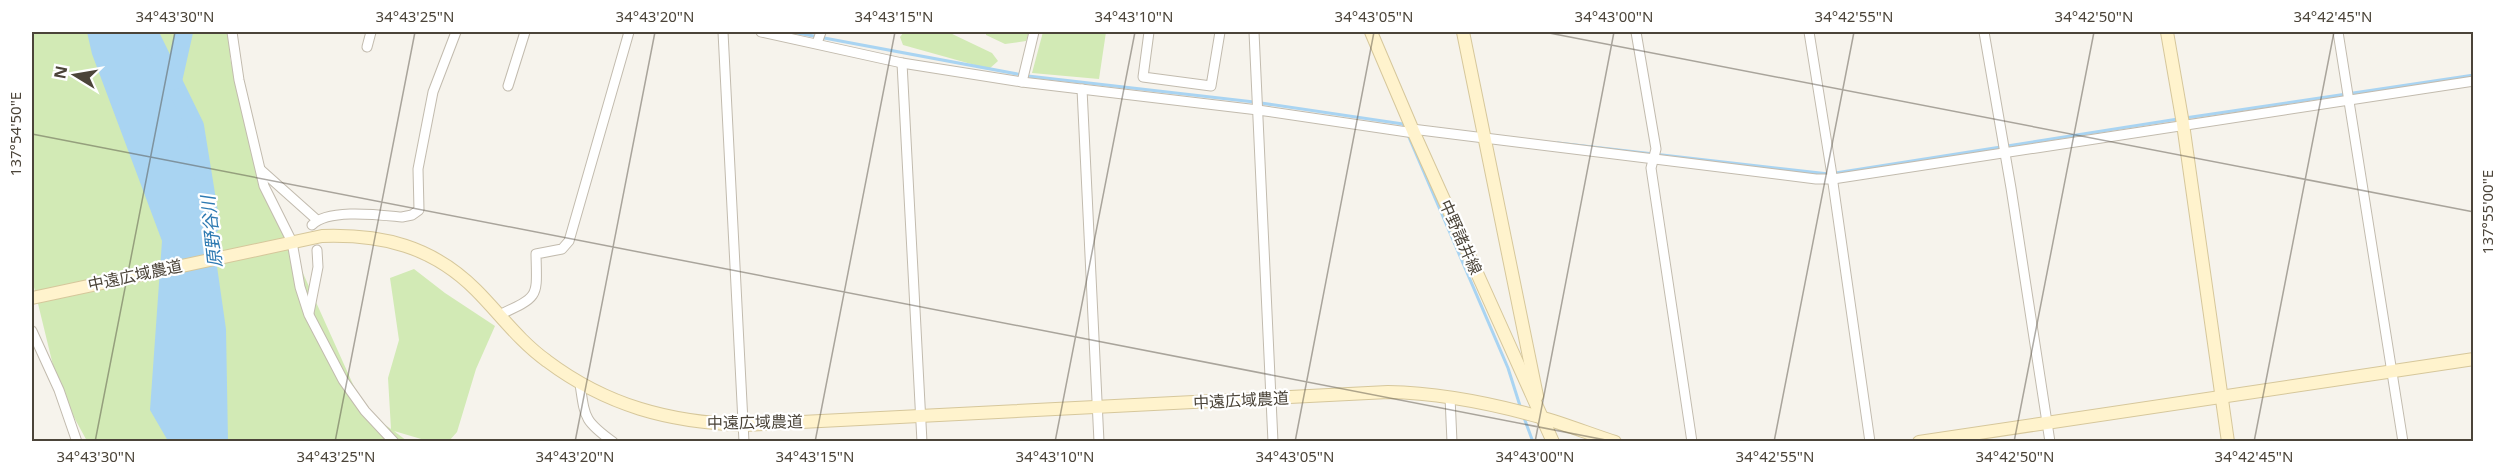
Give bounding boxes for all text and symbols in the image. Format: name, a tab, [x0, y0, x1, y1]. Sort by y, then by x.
text: 34°43'30"N	[136, 6, 214, 26]
text: 34°43'25"N	[376, 6, 454, 26]
text: 34°43'20"N	[616, 6, 694, 26]
text: 34°43'15"N	[855, 6, 933, 26]
text: 34°43'10"N	[1095, 6, 1173, 26]
text: 34°43'05"N	[1335, 6, 1413, 26]
text: 34°43'00"N	[1575, 6, 1653, 26]
text: 34°42'55"N	[1815, 6, 1893, 26]
text: 34°42'50"N	[2055, 6, 2133, 26]
text: 34°42'45"N	[2294, 6, 2372, 26]
north arrow	[45, 45, 105, 105]
text: N	[48, 64, 72, 81]
text: 137°54'50"E	[5, 92, 25, 176]
text: 137°55'00"E	[2477, 170, 2497, 254]
water label: 原野谷川	[195, 193, 227, 269]
street label: 中野諸井線	[1435, 196, 1487, 278]
street label: 中遠広域農道	[86, 254, 184, 296]
street label: 中遠広域農道	[1192, 387, 1290, 413]
street label: 中遠広域農道	[707, 410, 803, 434]
text: 34°43'30"N	[57, 446, 135, 466]
text: 34°43'25"N	[297, 446, 375, 466]
text: 34°43'20"N	[536, 446, 614, 466]
text: 34°43'15"N	[776, 446, 854, 466]
text: 34°43'10"N	[1016, 446, 1094, 466]
text: 34°43'05"N	[1256, 446, 1334, 466]
text: 34°43'00"N	[1496, 446, 1574, 466]
text: 34°42'55"N	[1736, 446, 1814, 466]
text: 34°42'50"N	[1976, 446, 2054, 466]
text: 34°42'45"N	[2215, 446, 2293, 466]

